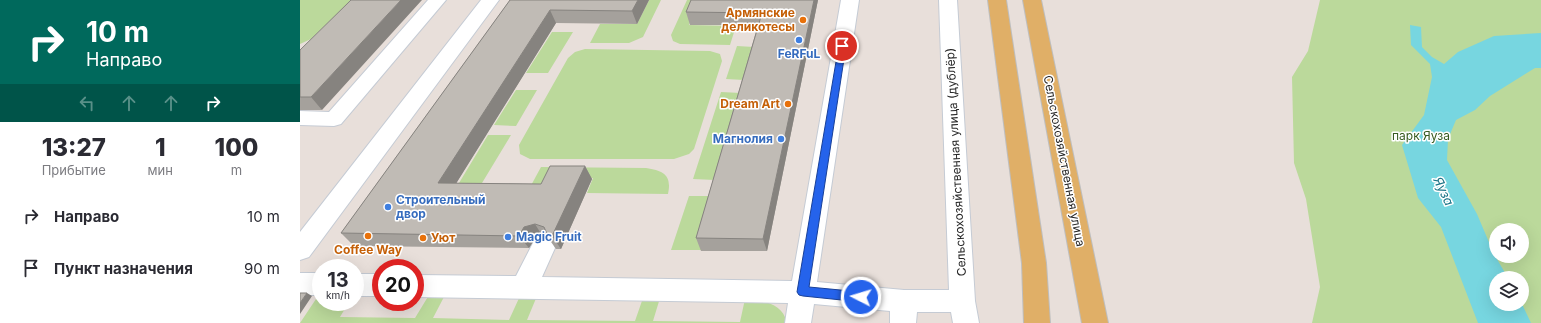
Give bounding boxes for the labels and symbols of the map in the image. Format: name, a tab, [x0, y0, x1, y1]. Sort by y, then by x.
place label: Армянские деликотесы	[721, 5, 795, 34]
marker: Армянские деликотесы	[798, 15, 808, 25]
pin	[825, 29, 859, 63]
marker: FeRFuL	[794, 35, 804, 45]
place label: FeRFuL	[778, 46, 821, 61]
street label: Сельскохозяйственная улица (дублёр)	[942, 47, 969, 277]
street label: Сельскохозяйственная улица	[1041, 74, 1088, 248]
place label: Dream Art	[720, 96, 781, 111]
marker: Dream Art	[783, 99, 793, 109]
park label: парк Яуза	[1392, 128, 1450, 143]
place label: Магнолия	[713, 131, 773, 146]
marker: Магнолия	[776, 134, 786, 144]
water label: Яуза	[1430, 173, 1458, 208]
place label: Строительный двор	[396, 192, 485, 221]
marker: Строительный двор	[383, 202, 393, 212]
place label: Magic Fruit	[516, 229, 582, 244]
place label: Уют	[431, 230, 455, 245]
marker: Coffee Way	[363, 231, 373, 241]
marker: Magic Fruit	[503, 232, 513, 242]
marker: Уют	[418, 233, 428, 243]
place label: Coffee Way	[334, 242, 403, 257]
speed limit sign: 20	[372, 259, 424, 311]
position arrow	[840, 276, 882, 318]

